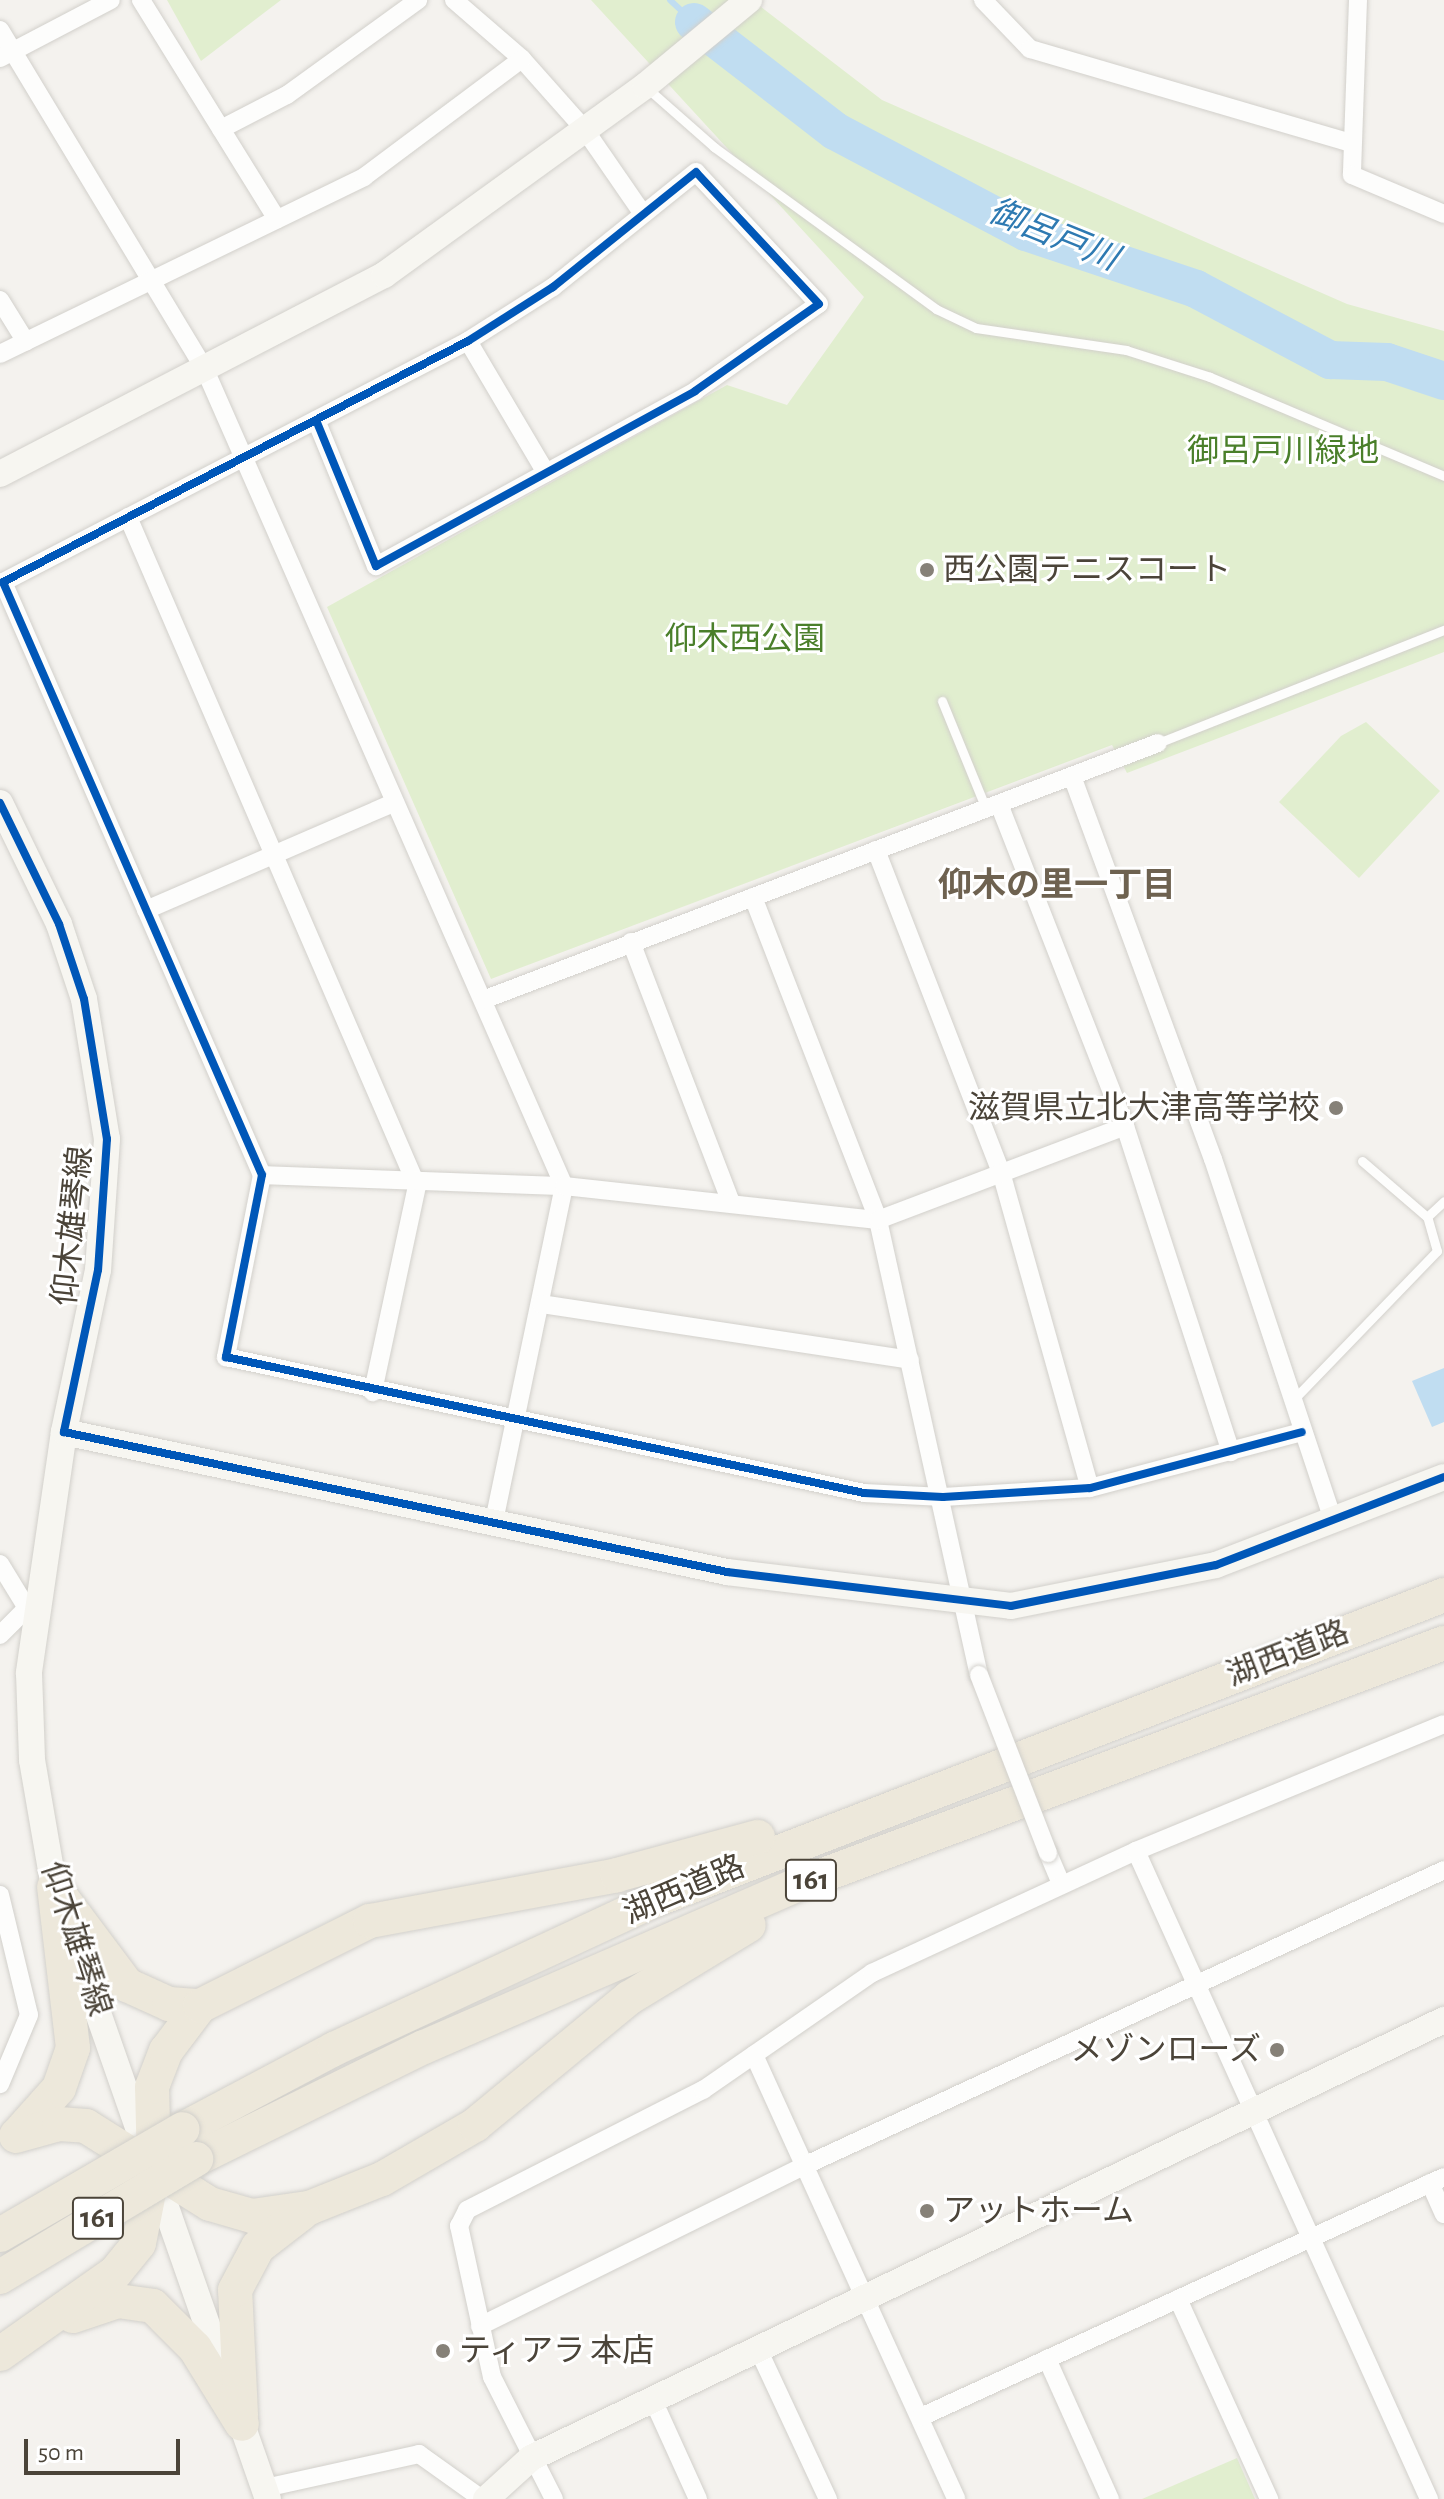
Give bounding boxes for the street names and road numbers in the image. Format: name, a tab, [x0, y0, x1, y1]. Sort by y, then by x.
street label: 仰木雄琴線	[46, 1144, 100, 1308]
street label: 湖西道路	[1221, 1613, 1355, 1695]
street label: 湖西道路	[618, 1847, 750, 1933]
road number: 161	[783, 1854, 839, 1906]
street label: 仰木雄琴線	[33, 1857, 119, 2021]
road number: 161	[70, 2192, 126, 2244]

